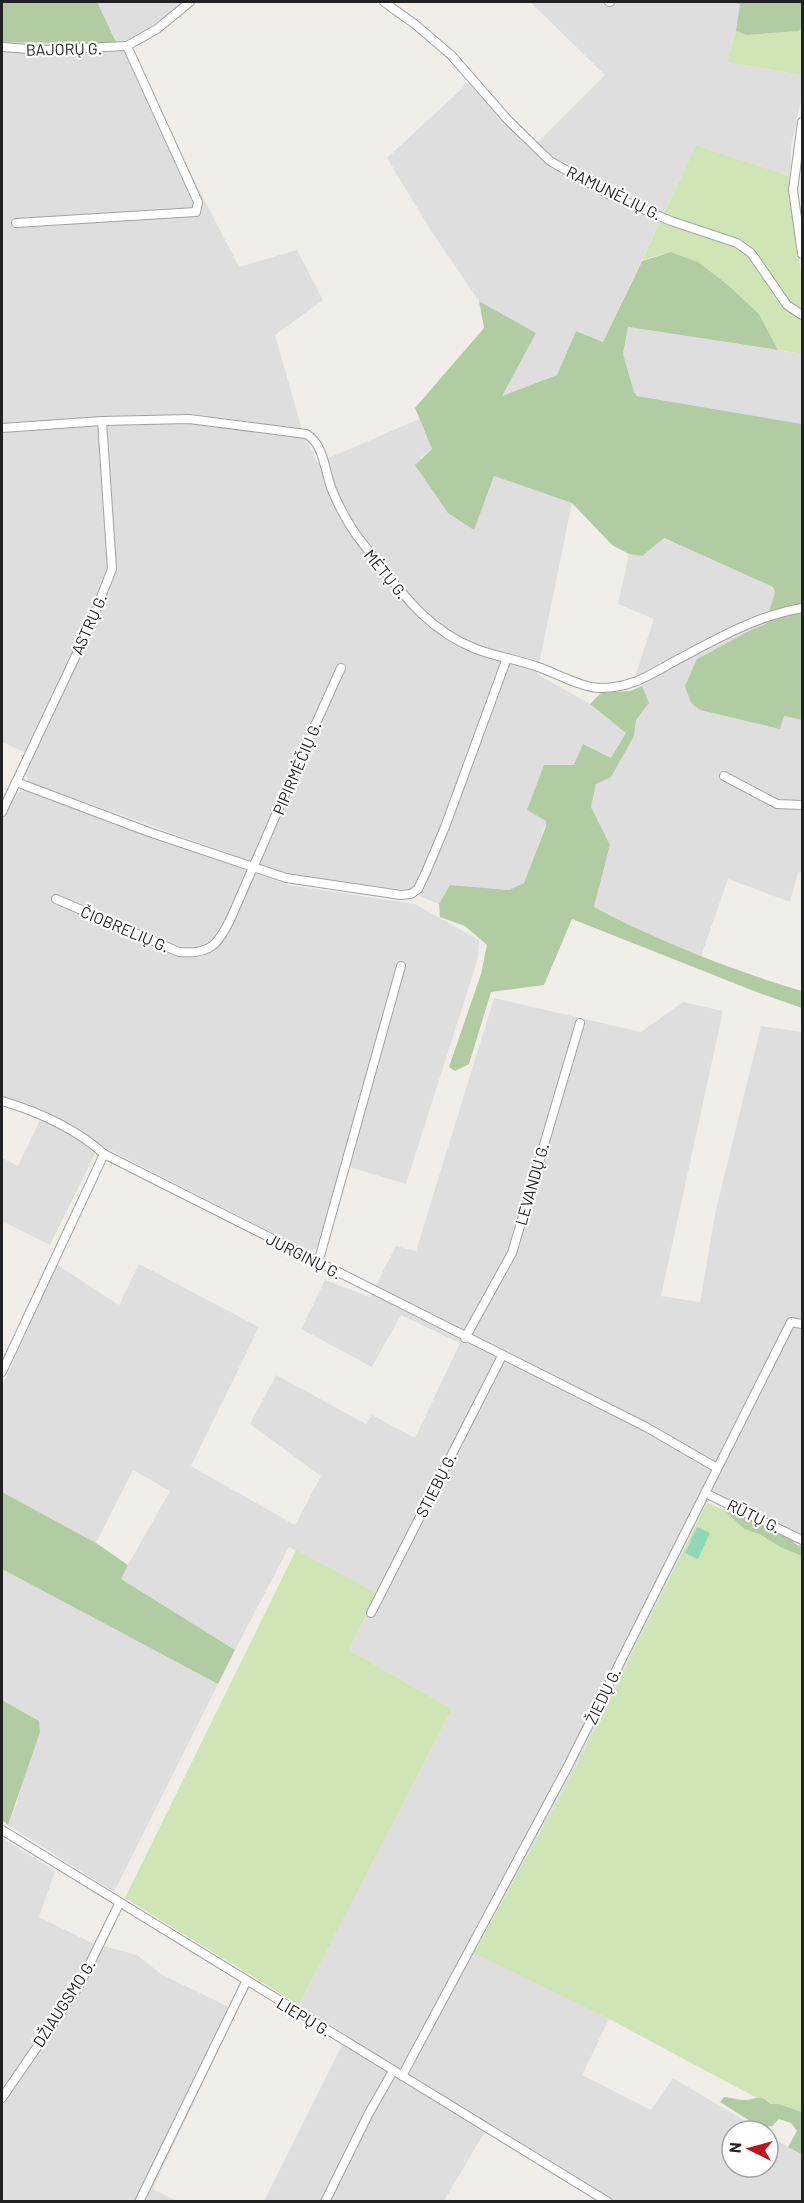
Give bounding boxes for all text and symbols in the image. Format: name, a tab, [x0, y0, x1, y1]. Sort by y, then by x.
street label: BAJORŲ G.	[26, 38, 102, 59]
street label: RAMUNĖLIŲ G.	[564, 161, 665, 224]
street label: MĖTŲ G.	[361, 545, 412, 602]
street label: ASTRŲ G.	[67, 590, 110, 657]
street label: PIPIRMĖČIŲ G.	[268, 718, 325, 817]
street label: ČIOBRELIŲ G.	[78, 901, 172, 956]
street label: LEVANDŲ G.	[511, 1140, 552, 1227]
street label: JURGINŲ G.	[263, 1229, 345, 1283]
street label: STIEBŲ G.	[411, 1449, 460, 1520]
street label: RŪTŲ G.	[724, 1495, 784, 1537]
street label: ŽIEDŲ G.	[581, 1665, 624, 1727]
street label: DŽIAUGSMO G.	[28, 1955, 99, 2050]
street label: LIEPŲ G.	[274, 1993, 335, 2040]
north arrow	[720, 2119, 780, 2179]
text: N	[725, 2142, 744, 2154]

